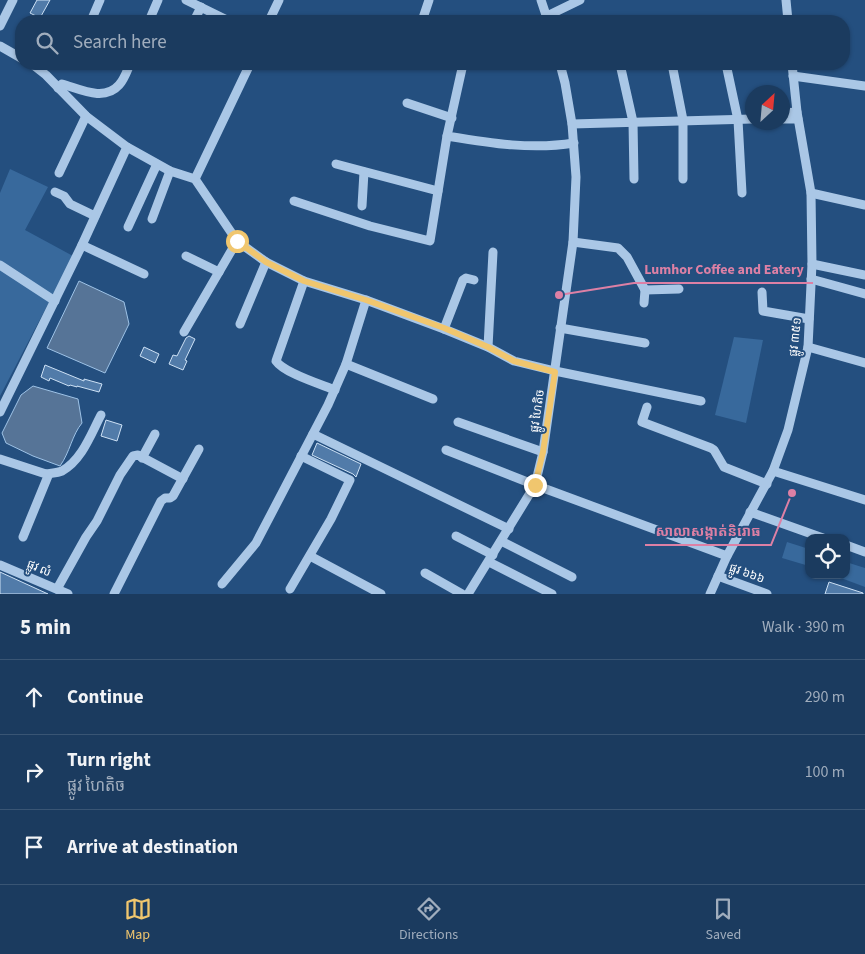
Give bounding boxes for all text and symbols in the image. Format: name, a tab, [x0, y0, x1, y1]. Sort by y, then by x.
search box	[15, 15, 850, 70]
icon: search	[33, 29, 61, 57]
text: Search here	[73, 29, 167, 56]
north arrow	[745, 85, 790, 130]
route start	[226, 230, 249, 253]
callout: Lumhor Coffee and Eatery	[634, 254, 813, 283]
text: Lumhor Coffee and Eatery	[644, 260, 805, 280]
street label: ផ្លូវ ៣៥១	[785, 317, 808, 358]
street label: ផ្លូវ ហៃតិច	[526, 388, 550, 434]
route end	[524, 474, 547, 497]
callout: សាលាសង្កាត់និរោធ	[645, 516, 771, 545]
text: សាលាសង្កាត់និរោធ	[655, 522, 761, 542]
map controls	[805, 534, 850, 579]
button: locate	[805, 534, 850, 579]
street label: ផ្លូវ លំ	[23, 556, 54, 583]
street label: ផ្លូវ ៦៦៦	[726, 559, 767, 589]
text: 5 min	[20, 612, 71, 642]
text: Walk · 390 m	[762, 616, 845, 638]
icon: ahead	[20, 683, 48, 711]
text: Continue	[67, 684, 144, 711]
text: 290 m	[805, 686, 845, 708]
text: Turn right	[67, 747, 151, 774]
icon: right	[20, 758, 48, 786]
text: 100 m	[805, 761, 845, 783]
text: ផ្លូវ ហៃតិច	[67, 775, 125, 797]
icon: arrive	[20, 833, 48, 861]
text: Arrive at destination	[67, 834, 238, 861]
tab: Map	[124, 895, 152, 945]
tab: Directions	[399, 895, 458, 945]
tab: Saved	[706, 895, 741, 945]

